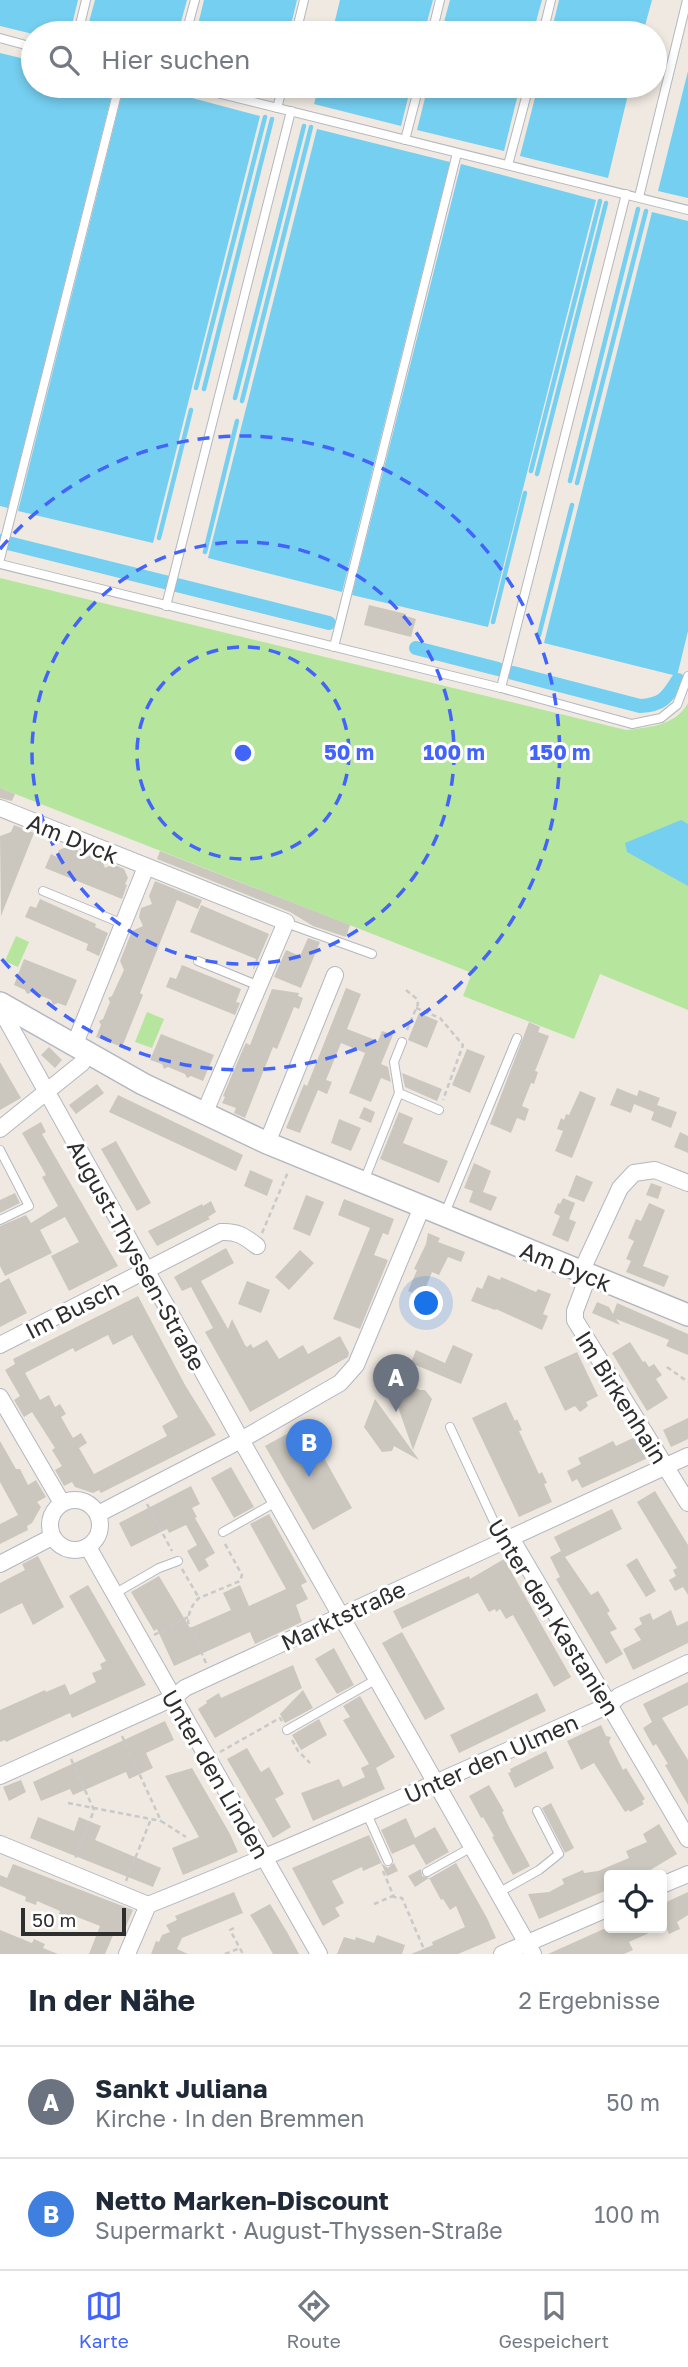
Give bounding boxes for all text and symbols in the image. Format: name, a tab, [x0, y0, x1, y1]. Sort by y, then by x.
search box	[21, 21, 667, 98]
icon: search	[45, 41, 83, 79]
text: Hier suchen	[101, 44, 250, 75]
text: 50 m	[324, 739, 374, 765]
text: 100 m	[423, 739, 485, 765]
text: 150 m	[530, 739, 590, 765]
centre of rings	[231, 741, 255, 765]
street label: Am Dyck	[23, 807, 123, 869]
street label: August-Thyssen-Straße	[62, 1135, 212, 1375]
street label: Am Dyck	[516, 1235, 616, 1297]
street label: Im Busch	[20, 1273, 124, 1345]
your location	[409, 1286, 443, 1320]
street label: Im Birkenhain	[570, 1325, 674, 1469]
pin: A	[373, 1354, 419, 1412]
pin: B	[286, 1419, 332, 1477]
street label: Unter den Kastanien	[482, 1514, 626, 1720]
street label: Marktstraße	[276, 1574, 410, 1656]
street label: Unter den Linden	[156, 1685, 276, 1863]
street label: Unter den Ulmen	[400, 1707, 582, 1809]
map controls	[604, 1870, 667, 1933]
button: locate	[604, 1870, 667, 1933]
scale bar	[21, 1905, 126, 1937]
text: 50 m	[32, 1908, 76, 1931]
text: In der Nähe	[28, 1982, 195, 2018]
text: 2 Ergebnisse	[518, 1986, 660, 2014]
text: Sankt Juliana	[95, 2073, 268, 2104]
text: A	[43, 2088, 59, 2116]
text: 50 m	[606, 2088, 660, 2116]
text: Kirche · In den Bremmen	[95, 2104, 364, 2132]
text: Netto Marken-Discount	[95, 2185, 389, 2216]
text: B	[43, 2200, 59, 2228]
text: 100 m	[594, 2200, 660, 2228]
text: Supermarkt · August-Thyssen-Straße	[95, 2216, 503, 2244]
tab: Karte	[79, 2287, 129, 2352]
tab: Route	[287, 2287, 341, 2352]
tab: Gespeichert	[498, 2287, 609, 2352]

